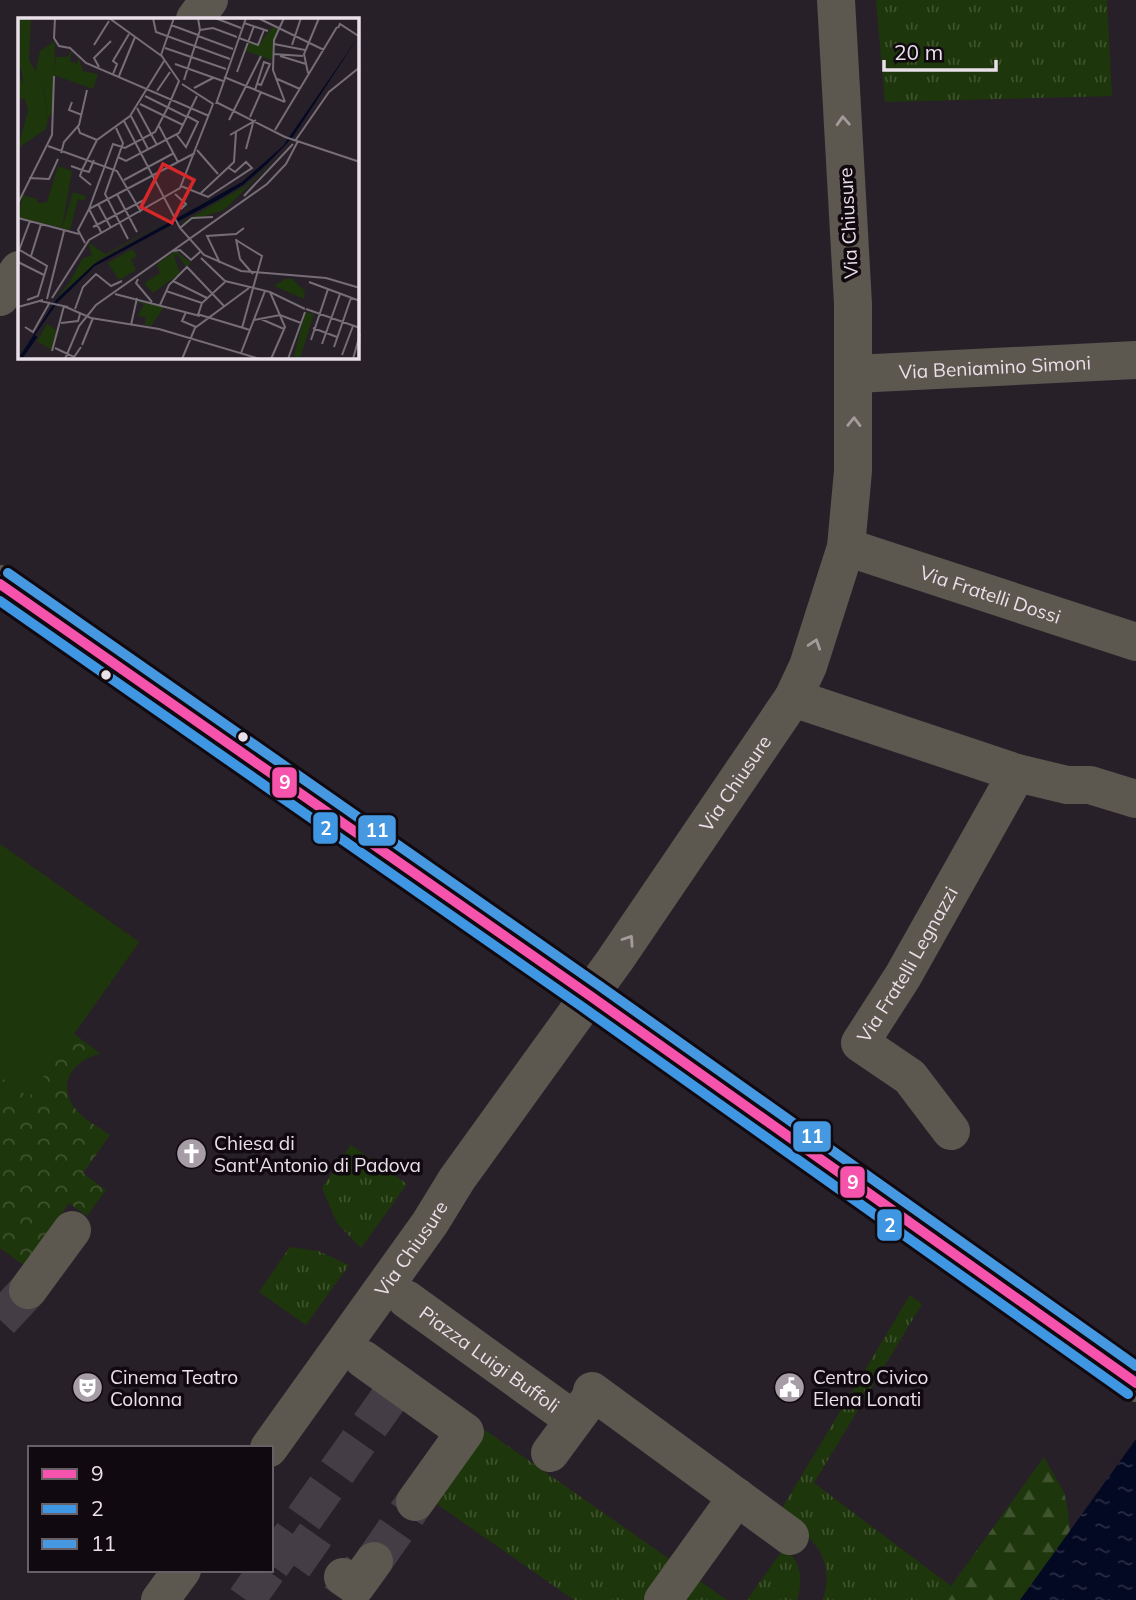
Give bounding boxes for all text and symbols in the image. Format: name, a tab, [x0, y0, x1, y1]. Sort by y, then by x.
inset map	[18, 18, 359, 359]
scale bar	[884, 28, 996, 72]
text: 20 m	[894, 39, 943, 65]
one-way arrow	[835, 116, 850, 127]
street label: Via Chiusure	[833, 167, 863, 279]
street label: Via Beniamino Simoni	[898, 350, 1091, 384]
one-way arrow	[846, 416, 862, 427]
street label: Via Fratelli Dossi	[917, 560, 1064, 629]
one-way arrow	[807, 639, 821, 651]
unlabelled marker	[99, 668, 113, 682]
unlabelled marker	[236, 730, 250, 744]
street label: Via Chiusure	[694, 730, 776, 836]
line badge: 9	[271, 766, 298, 799]
text: 9	[279, 770, 291, 794]
line badge: 2	[312, 811, 339, 845]
line badge: 11	[357, 814, 397, 847]
text: 2	[320, 816, 332, 840]
text: 11	[366, 818, 388, 842]
street label: Via Fratelli Legnazzi	[852, 882, 963, 1047]
one-way arrow	[621, 935, 633, 948]
line badge: 11	[792, 1120, 832, 1153]
text: 11	[801, 1124, 823, 1148]
place label: Chiesa di Sant'Antonio di Padova	[214, 1131, 421, 1177]
church icon: Chiesa di Sant'Antonio di Padova	[174, 1137, 208, 1171]
line badge: 9	[839, 1165, 866, 1199]
text: 9	[847, 1170, 859, 1194]
street label: Via Chiusure	[369, 1196, 453, 1301]
line badge: 2	[876, 1208, 903, 1242]
text: 2	[884, 1213, 896, 1237]
street label: Piazza Luigi Buffoli	[415, 1301, 564, 1418]
place label: Cinema Teatro Colonna	[110, 1365, 238, 1411]
place label: Centro Civico Elena Lonati	[813, 1365, 928, 1411]
theatre icon: Cinema Teatro Colonna	[70, 1371, 104, 1405]
public building icon: Centro Civico Elena Lonati	[773, 1371, 807, 1405]
legend	[28, 1446, 273, 1572]
text: 9	[91, 1460, 104, 1486]
text: 2	[91, 1495, 104, 1521]
text: 11	[91, 1530, 116, 1556]

